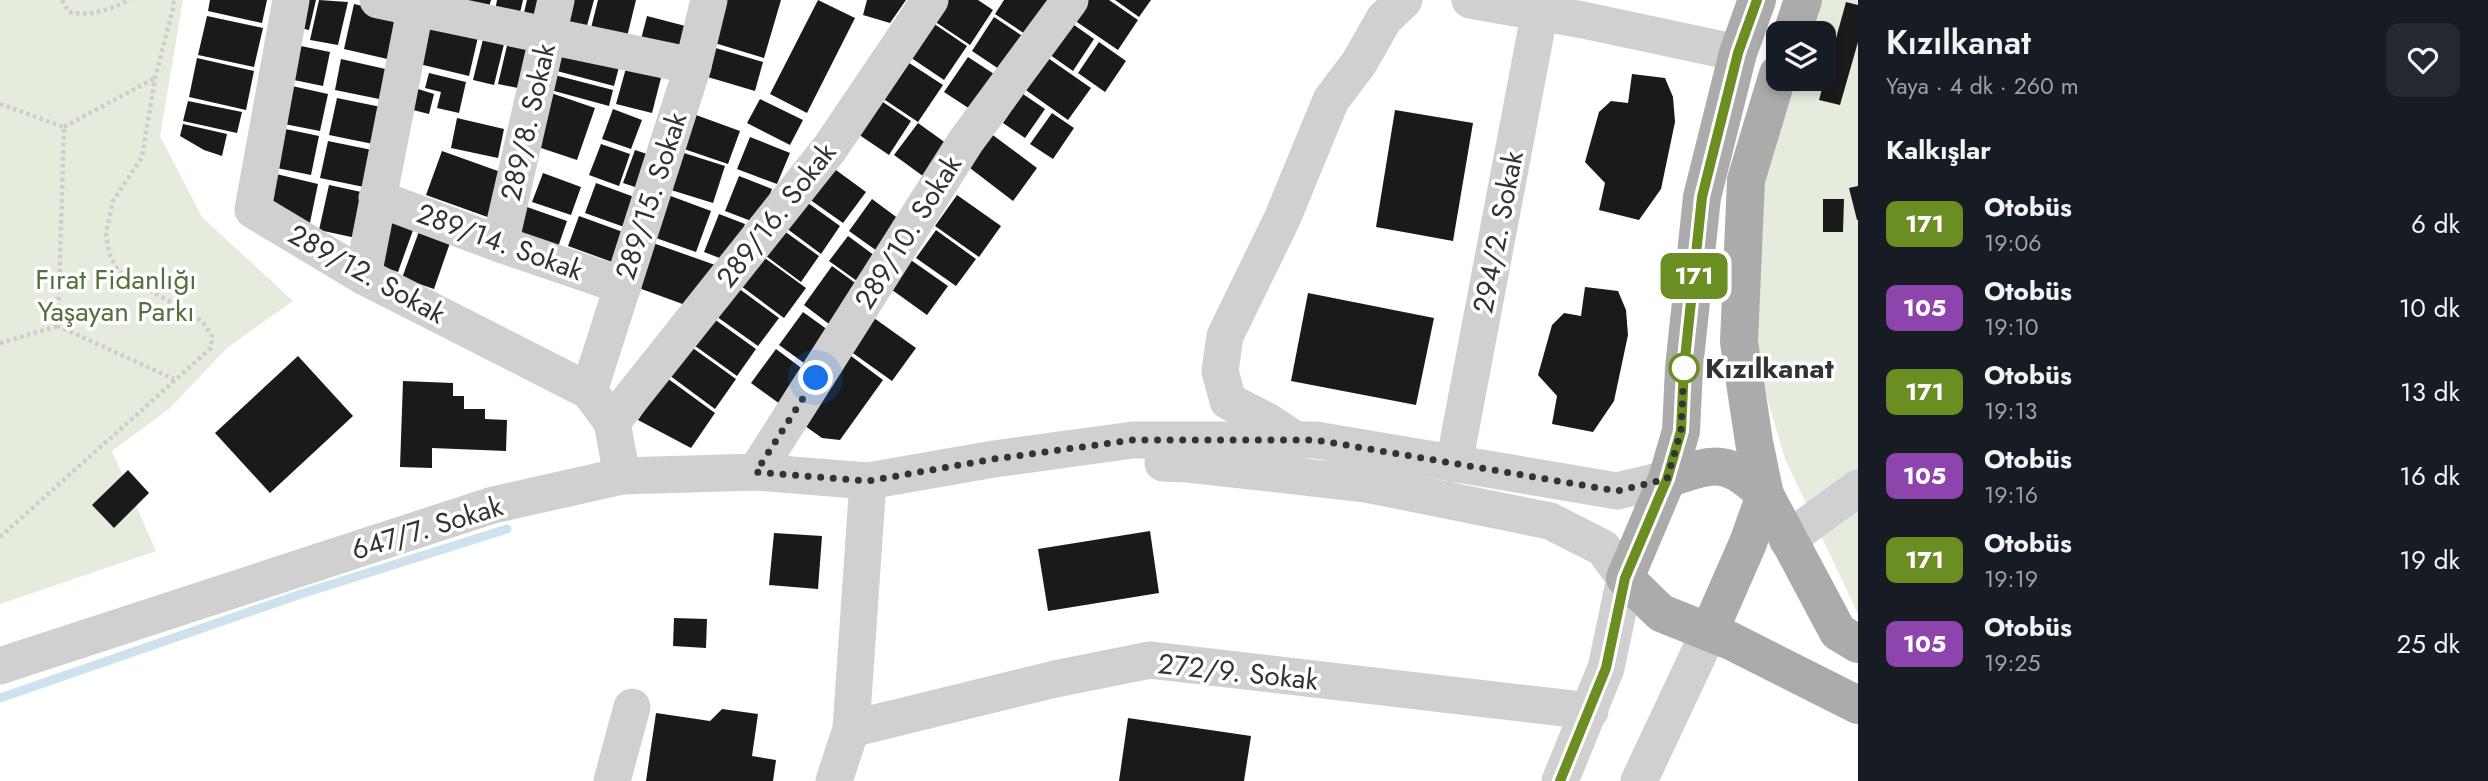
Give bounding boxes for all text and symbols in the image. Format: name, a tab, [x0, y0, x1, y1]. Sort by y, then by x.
text: Kızılkanat	[1886, 19, 2031, 66]
map controls	[1766, 21, 1836, 91]
button: layers	[1766, 21, 1836, 91]
button: heart	[2386, 23, 2460, 97]
street label: 289/8. Sokak	[490, 39, 566, 205]
text: Yaya · 4 dk · 260 m	[1886, 69, 2079, 103]
street label: 289/15. Sokak	[605, 106, 698, 285]
text: Kalkışlar	[1886, 131, 1991, 169]
street label: 289/16. Sokak	[706, 133, 846, 296]
street label: 289/10. Sokak	[844, 146, 972, 317]
street label: 294/2. Sokak	[1462, 147, 1534, 317]
text: Otobüs	[1984, 188, 2072, 226]
street label: 289/14. Sokak	[411, 193, 590, 291]
text: 6 dk	[2411, 205, 2460, 243]
text: 171	[1905, 206, 1944, 241]
street label: 289/12. Sokak	[281, 214, 454, 334]
text: 19:06	[1984, 226, 2042, 260]
line badge: 171	[1654, 253, 1734, 299]
text: 171	[1675, 258, 1713, 293]
park label: Fırat Fidanlığı Yaşayan Parkı	[35, 259, 197, 332]
text: Otobüs	[1984, 272, 2072, 310]
text: 10 dk	[2399, 289, 2460, 327]
text: 105	[1903, 290, 1946, 325]
text: 19:10	[1984, 310, 2039, 344]
place label: Kızılkanat	[1705, 348, 1834, 389]
marker: Kızılkanat	[1669, 353, 1699, 383]
text: Otobüs	[1984, 356, 2072, 394]
your location	[798, 360, 833, 395]
text: 13 dk	[2400, 373, 2460, 411]
text: 171	[1905, 374, 1944, 409]
text: 19:13	[1984, 394, 2037, 428]
text: Otobüs	[1984, 440, 2072, 478]
text: 16 dk	[2399, 457, 2460, 495]
text: 105	[1903, 458, 1946, 493]
text: 19:16	[1984, 478, 2038, 512]
street label: 647/7. Sokak	[346, 485, 508, 570]
text: Otobüs	[1984, 524, 2072, 562]
text: 19 dk	[2399, 541, 2460, 579]
text: 171	[1905, 542, 1944, 577]
text: 19:19	[1984, 562, 2038, 596]
text: Otobüs	[1984, 608, 2072, 646]
text: 25 dk	[2396, 625, 2460, 663]
text: 105	[1903, 626, 1946, 661]
street label: 272/9. Sokak	[1156, 643, 1321, 701]
text: 19:25	[1984, 646, 2041, 680]

